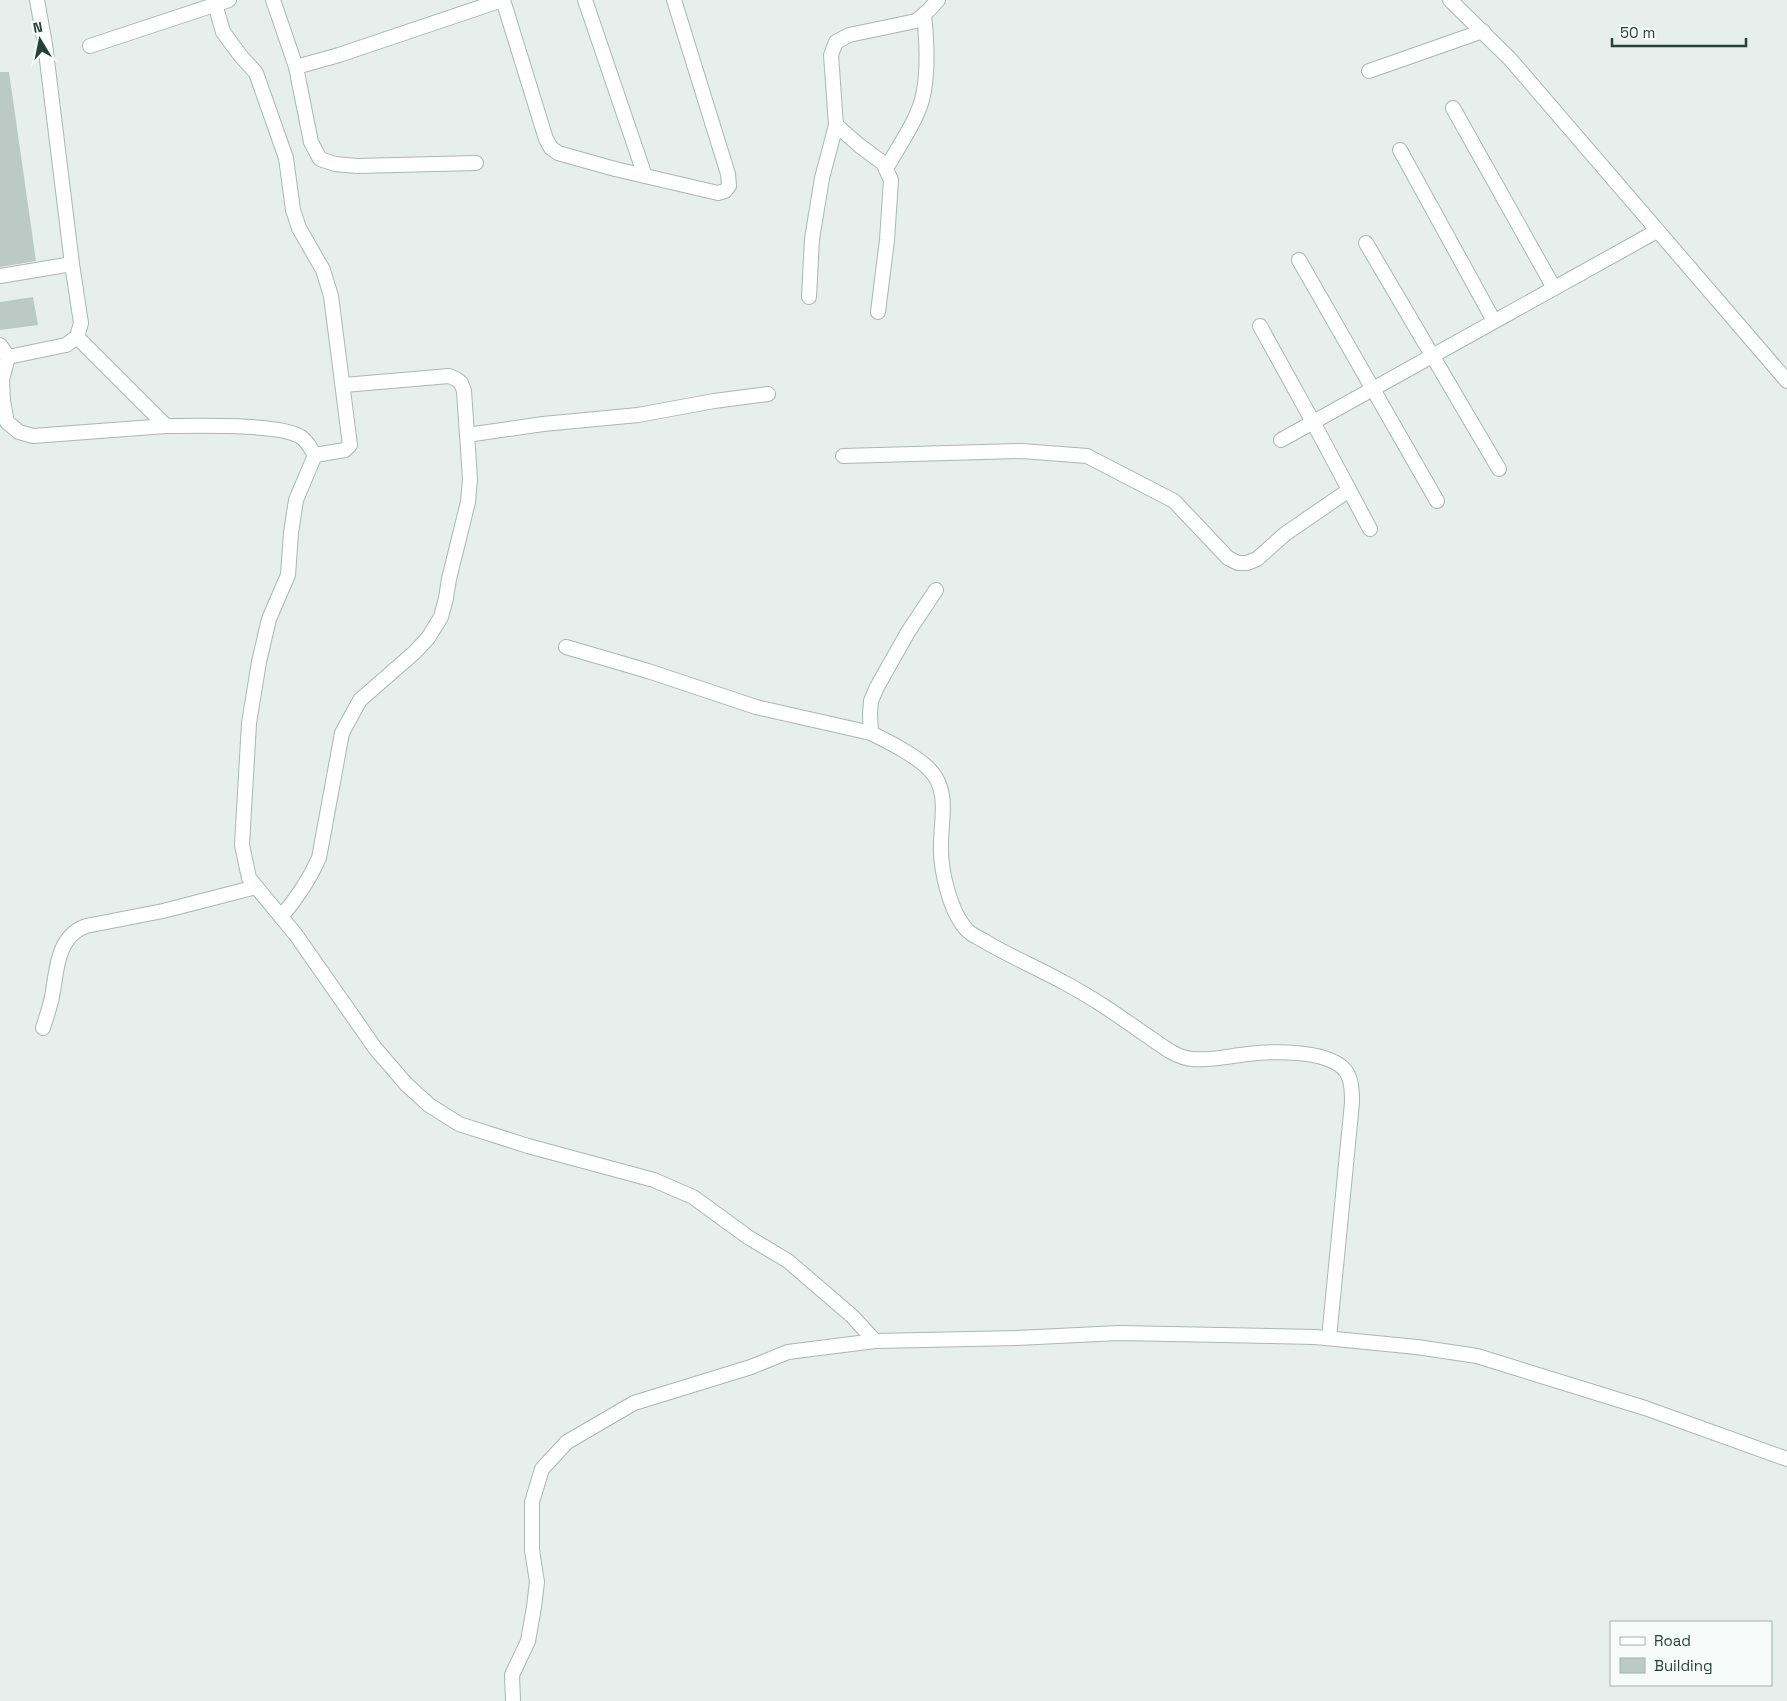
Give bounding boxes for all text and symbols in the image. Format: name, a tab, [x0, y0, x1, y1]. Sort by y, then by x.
north arrow	[15, 15, 65, 65]
scale bar	[1612, 15, 1746, 47]
text: N	[32, 18, 44, 37]
text: 50 m	[1620, 23, 1655, 42]
legend	[1610, 1621, 1772, 1686]
text: Road	[1654, 1631, 1691, 1650]
text: Building	[1654, 1656, 1713, 1675]

